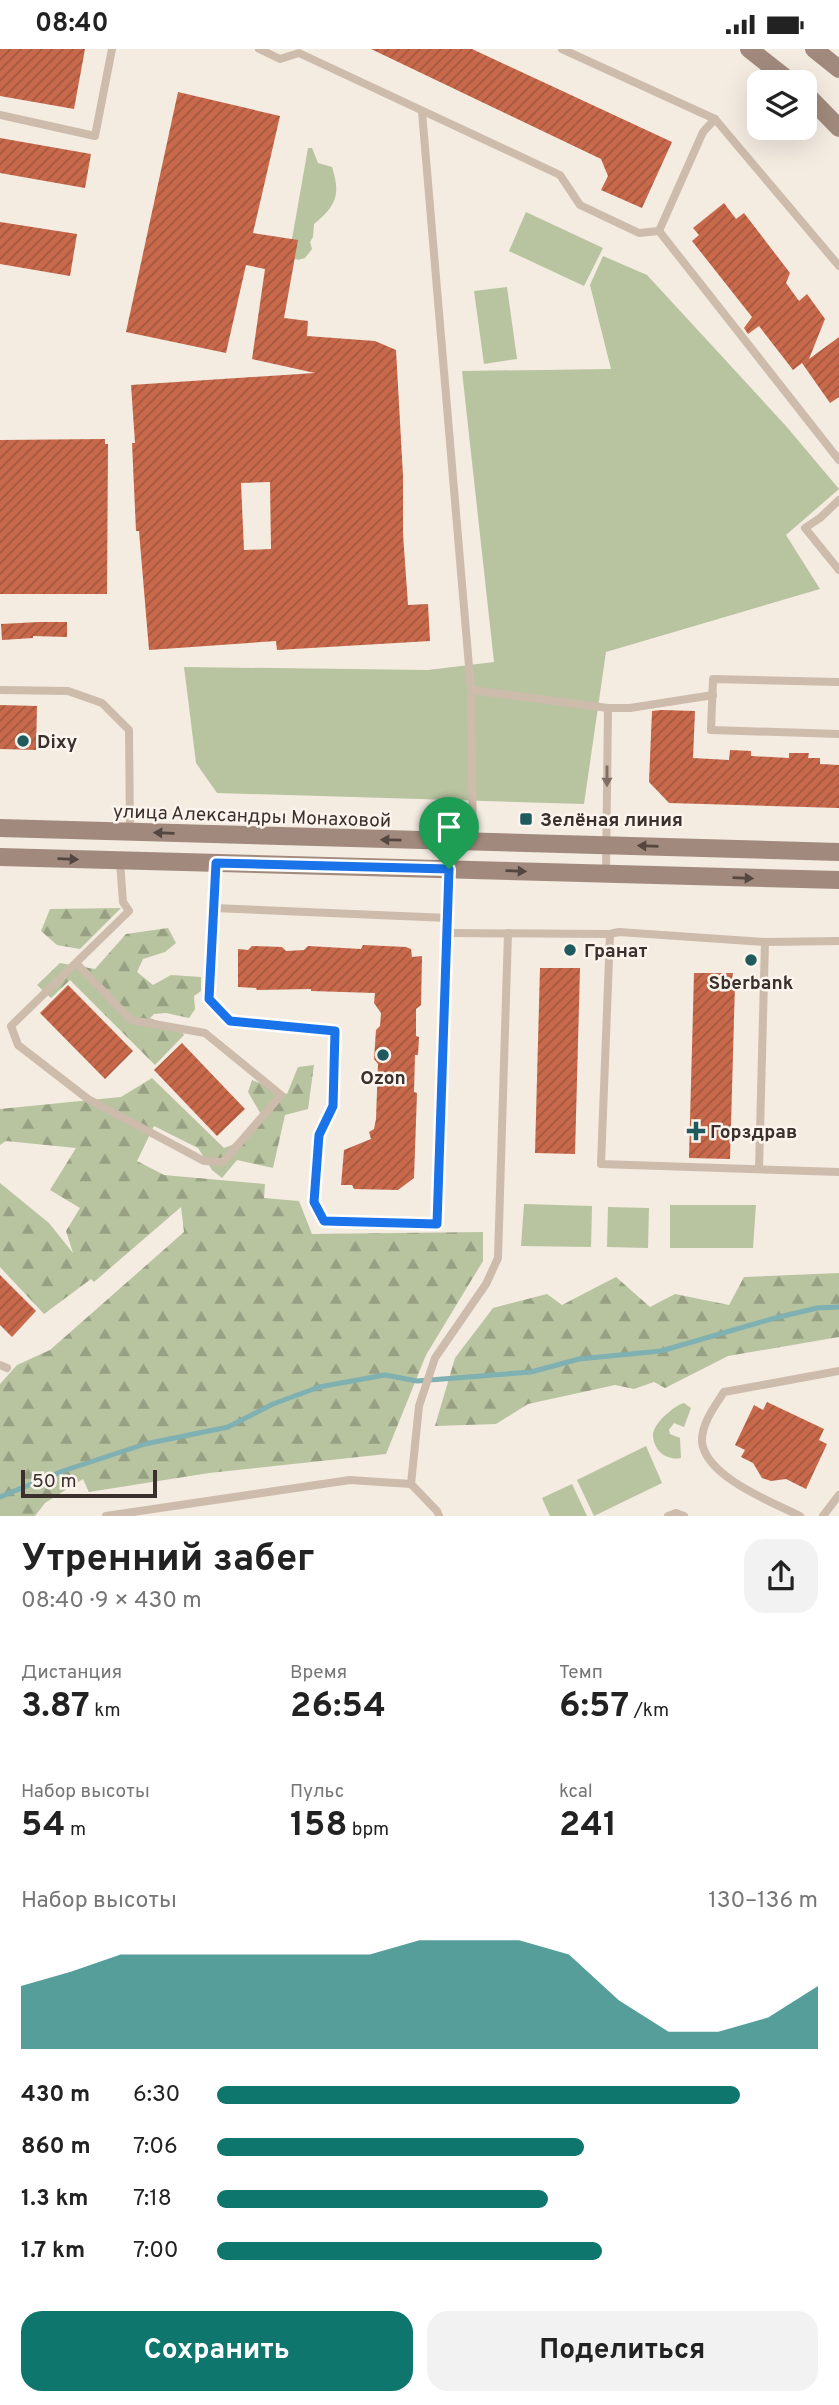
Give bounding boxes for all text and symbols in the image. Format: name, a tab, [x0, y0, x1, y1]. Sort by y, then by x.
text: 08:40	[35, 8, 109, 41]
map controls	[747, 70, 817, 140]
button: layers	[747, 70, 817, 140]
place label: Dixy	[37, 731, 78, 755]
marker: Dixy	[15, 733, 31, 749]
one-way arrow	[601, 765, 613, 787]
pin	[419, 797, 479, 869]
street label: улица Александры Монаховой	[112, 800, 391, 834]
icon: arrive	[430, 808, 468, 846]
place label: Зелёная линия	[540, 809, 683, 833]
marker: Зелёная линия	[518, 811, 534, 827]
one-way arrow	[153, 828, 175, 839]
one-way arrow	[380, 834, 402, 845]
one-way arrow	[637, 841, 659, 852]
one-way arrow	[57, 854, 79, 865]
one-way arrow	[505, 866, 527, 877]
one-way arrow	[733, 872, 755, 883]
place label: Гранат	[584, 940, 647, 964]
marker: Гранат	[562, 942, 578, 958]
marker: Sberbank	[743, 952, 759, 968]
place label: Sberbank	[709, 972, 794, 996]
marker: Ozon	[375, 1047, 391, 1063]
place label: Ozon	[360, 1067, 406, 1091]
place label: Горздрав	[710, 1121, 797, 1145]
marker: Горздрав	[688, 1123, 704, 1139]
scale bar	[21, 1467, 158, 1499]
text: 50 m	[32, 1470, 77, 1494]
text: Утренний забег	[21, 1536, 315, 1585]
button: share	[744, 1539, 818, 1613]
text: 08:40 · 9 × 430 m	[21, 1587, 202, 1616]
text: Дистанция	[21, 1661, 122, 1685]
text: Время	[290, 1661, 347, 1685]
text: Темп	[559, 1661, 603, 1685]
text: 3.87	[21, 1685, 90, 1729]
text: 26:54	[290, 1685, 386, 1729]
text: 6:57	[559, 1685, 629, 1729]
text: km	[90, 1699, 121, 1723]
text: /km	[629, 1699, 669, 1723]
text: Набор высоты	[21, 1780, 150, 1804]
text: Пульс	[290, 1780, 344, 1804]
text: kcal	[559, 1780, 593, 1804]
text: 54	[21, 1804, 66, 1848]
text: 158	[290, 1804, 347, 1848]
text: 241	[559, 1804, 617, 1848]
text: m	[66, 1818, 86, 1842]
text: bpm	[347, 1818, 389, 1842]
text: Набор высоты	[21, 1887, 177, 1916]
text: 130–136 m	[708, 1887, 818, 1916]
text: 430 m	[21, 2081, 90, 2110]
text: 6:30	[133, 2081, 180, 2110]
text: 860 m	[21, 2133, 91, 2162]
text: 7:06	[133, 2133, 178, 2162]
text: 1.3 km	[21, 2185, 88, 2214]
text: 7:18	[133, 2185, 172, 2214]
text: 1.7 km	[21, 2237, 85, 2266]
text: 7:00	[133, 2237, 179, 2266]
button: Сохранить	[21, 2311, 413, 2391]
button: Поделиться	[427, 2311, 818, 2391]

